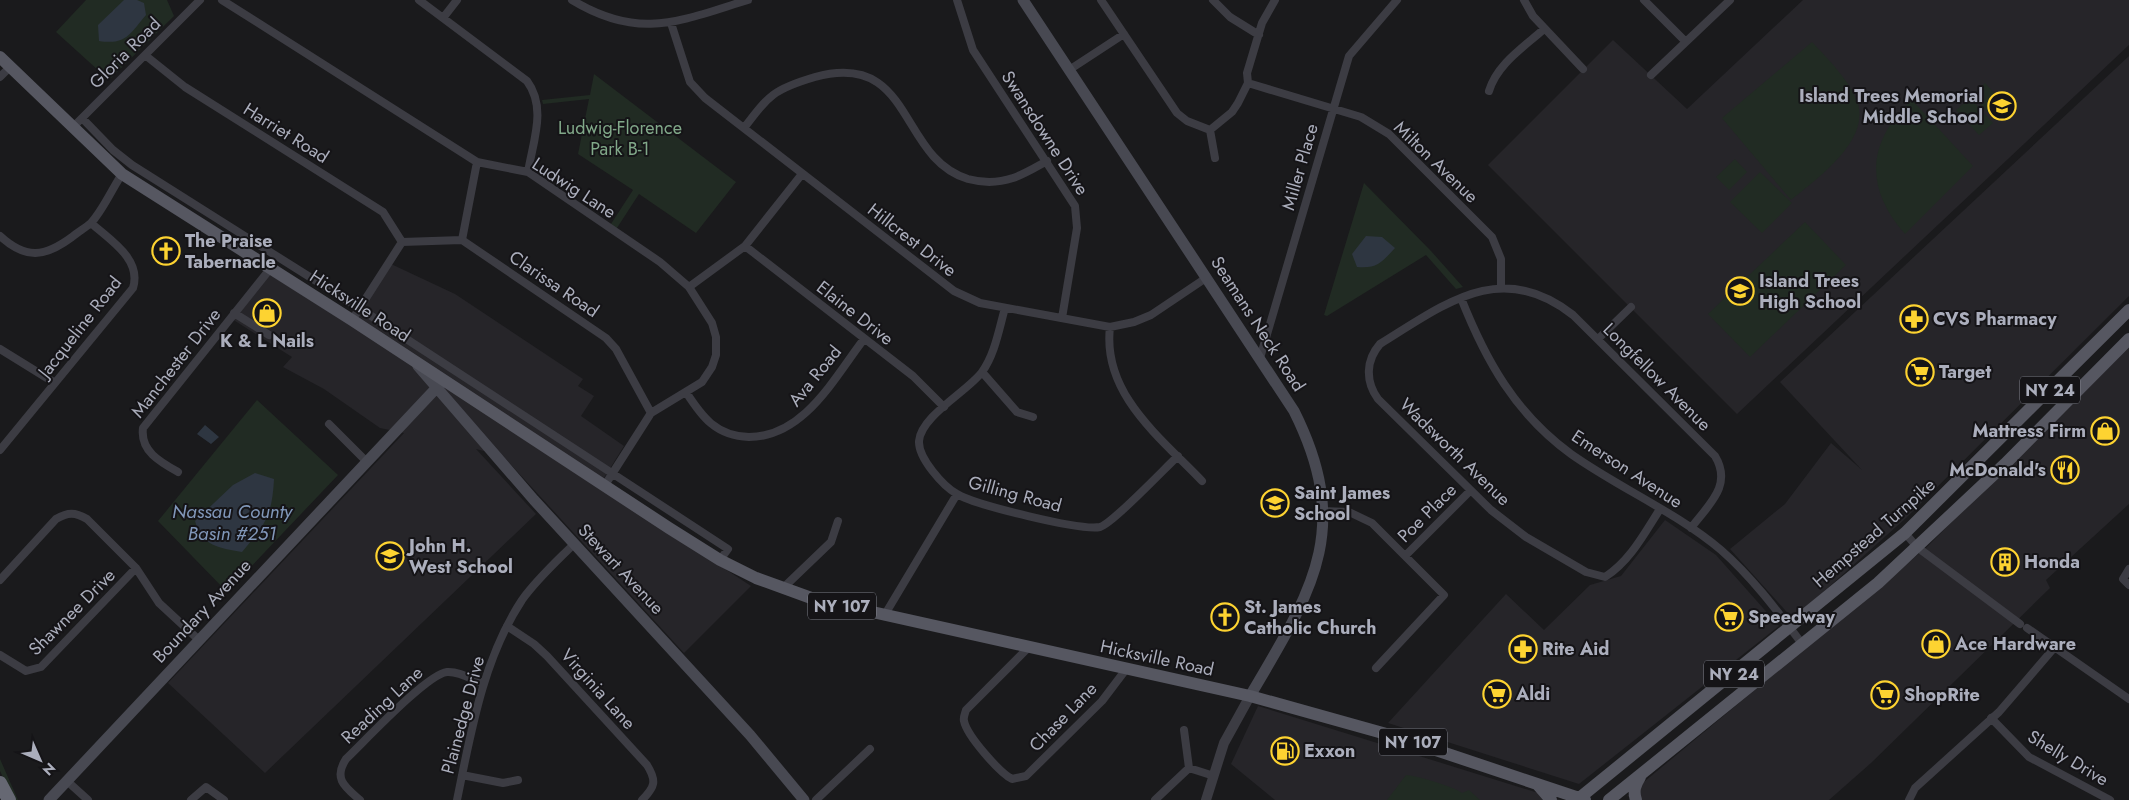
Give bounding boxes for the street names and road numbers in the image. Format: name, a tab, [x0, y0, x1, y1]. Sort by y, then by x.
street label: Gloria Road	[83, 11, 167, 95]
street label: Swansdowne Drive	[995, 66, 1095, 200]
street label: Harriet Road	[238, 96, 334, 170]
street label: Milton Avenue	[1388, 115, 1484, 209]
street label: Miller Place	[1275, 121, 1325, 213]
street label: Ludwig Lane	[527, 151, 621, 225]
street label: Hillcrest Drive	[862, 197, 962, 283]
street label: Clarissa Road	[504, 244, 604, 324]
street label: Seamans Neck Road	[1204, 251, 1312, 397]
street label: Hicksville Road	[304, 264, 416, 348]
street label: Jacqueline Road	[31, 271, 128, 385]
street label: Elaine Drive	[811, 275, 899, 351]
street label: Manchester Drive	[125, 303, 227, 423]
street label: Longfellow Avenue	[1597, 317, 1717, 437]
street label: Ava Road	[782, 340, 848, 412]
road number: NY 24	[2020, 376, 2080, 404]
street label: Wadsworth Avenue	[1394, 392, 1516, 512]
street label: Emerson Avenue	[1567, 423, 1687, 515]
street label: Gilling Road	[965, 469, 1065, 519]
street label: Hempstead Turnpike	[1807, 472, 1941, 594]
street label: Poe Place	[1392, 478, 1462, 548]
street label: Stewart Avenue	[572, 518, 670, 620]
street label: Boundary Avenue	[147, 553, 257, 669]
street label: Shawnee Drive	[23, 563, 121, 661]
road number: NY 107	[808, 592, 876, 620]
street label: Hicksville Road	[1098, 633, 1216, 683]
street label: Virginia Lane	[555, 643, 641, 735]
street label: Plainedge Drive	[435, 653, 491, 777]
street label: Reading Lane	[335, 660, 429, 750]
road number: NY 24	[1704, 661, 1764, 688]
street label: Chase Lane	[1023, 676, 1103, 758]
street label: Shelly Drive	[2023, 724, 2113, 792]
road number: NY 107	[1379, 729, 1447, 756]

